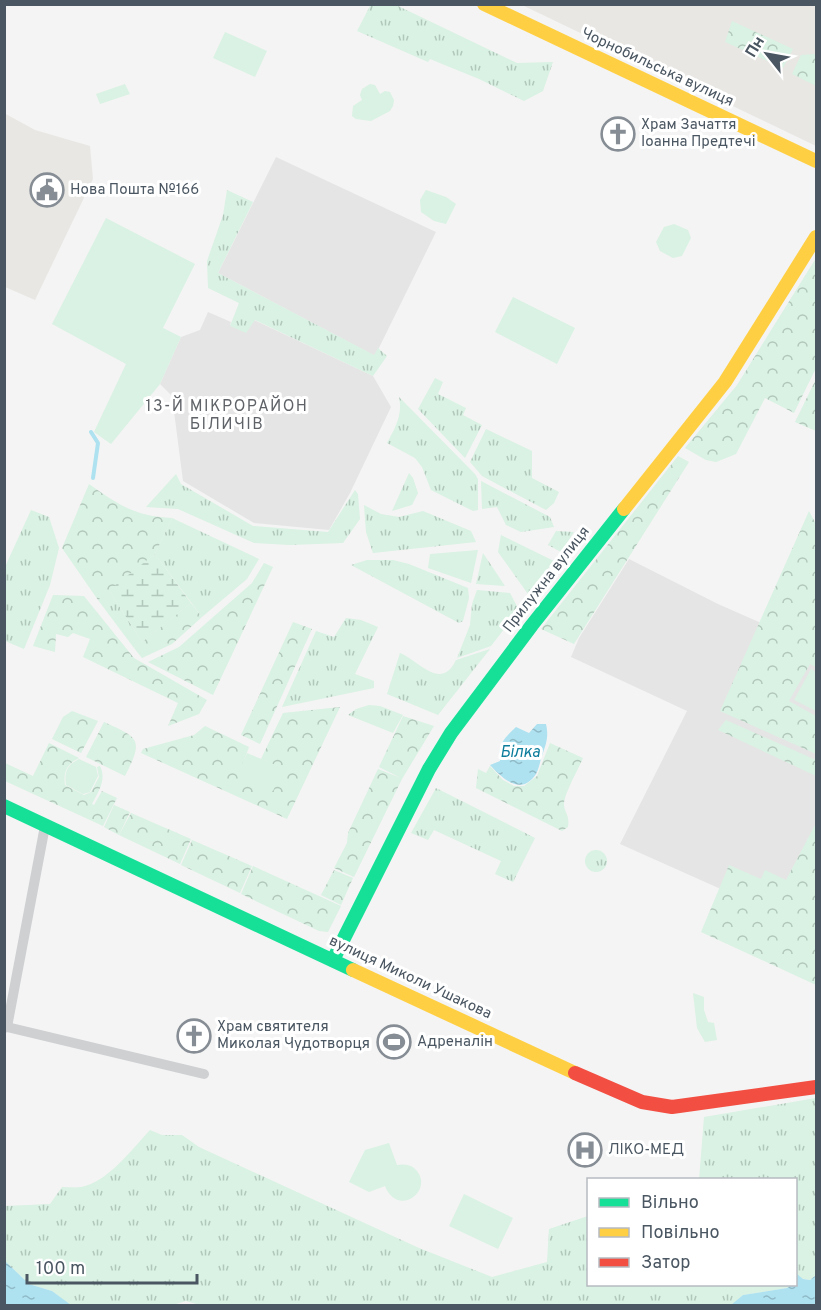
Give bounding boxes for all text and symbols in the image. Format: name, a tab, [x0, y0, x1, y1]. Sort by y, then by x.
street label: Чорнобильська вулиця	[578, 24, 736, 112]
north arrow	[737, 24, 797, 84]
text: Пн	[742, 33, 770, 62]
church icon: Храм Зачаття Іоанна Предтечі	[600, 116, 636, 152]
place label: Храм Зачаття Іоанна Предтечі	[641, 116, 755, 152]
public building icon: Нова Пошта №166	[29, 172, 65, 208]
place label: Нова Пошта №166	[70, 181, 199, 200]
district label: 13-Й МІКРОРАЙОН БІЛИЧІВ	[145, 395, 309, 435]
street label: Прилужна вулиця	[500, 523, 594, 637]
water label: Білка	[500, 743, 541, 763]
street label: вулиця Миколи Ушакова	[326, 932, 494, 1024]
church icon: Храм святителя Миколая Чудотворця	[176, 1018, 212, 1054]
place label: Храм святителя Миколая Чудотворця	[217, 1018, 370, 1054]
sports icon: Адреналін	[376, 1024, 412, 1060]
place label: Адреналін	[417, 1033, 493, 1052]
hospital icon: ЛІКО-МЕД	[567, 1132, 603, 1168]
place label: ЛІКО-МЕД	[608, 1141, 684, 1160]
legend	[587, 1178, 797, 1286]
text: Вільно	[641, 1192, 699, 1215]
text: Повільно	[641, 1222, 720, 1245]
scale bar	[27, 1247, 196, 1285]
text: Затор	[641, 1252, 690, 1275]
text: 100 m	[36, 1258, 85, 1281]

